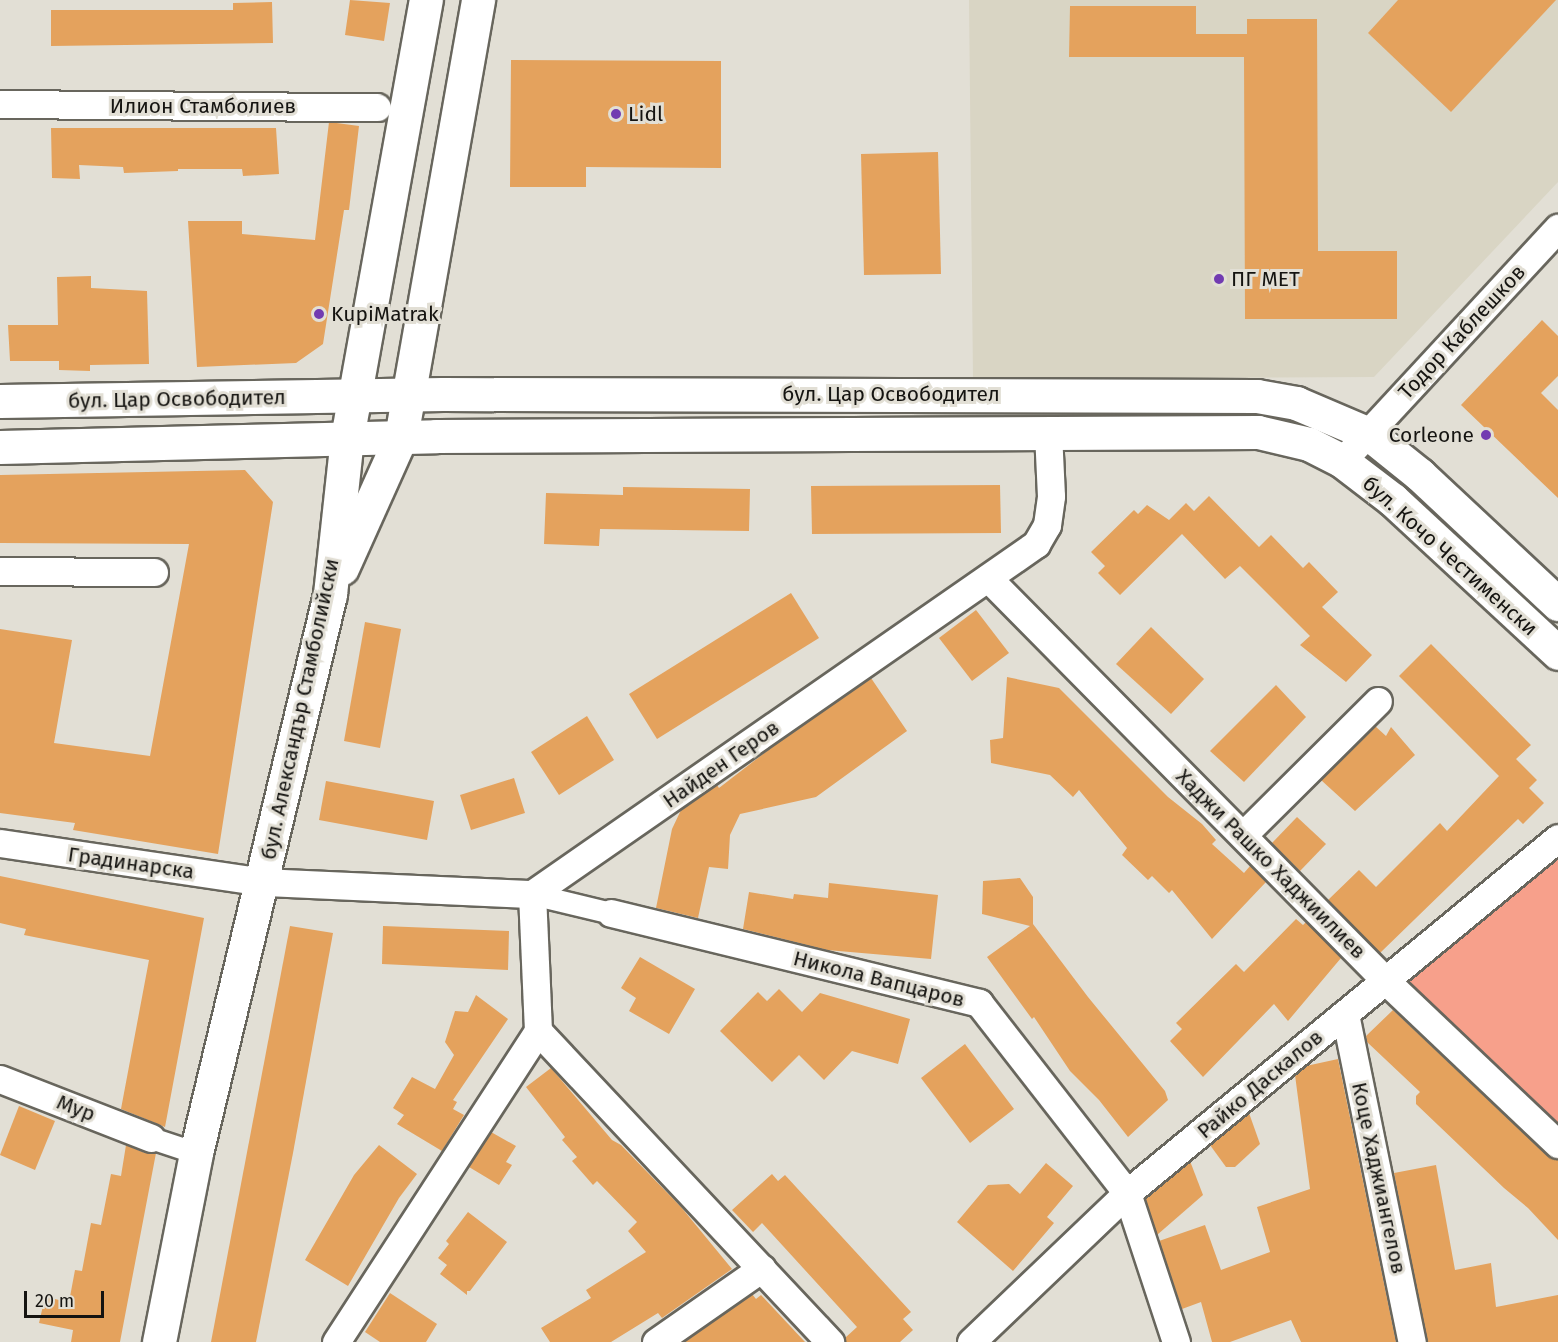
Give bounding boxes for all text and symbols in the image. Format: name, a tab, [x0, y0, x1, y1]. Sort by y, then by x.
street label: Илион Стамболиев	[110, 93, 296, 119]
place label: Lidl	[628, 101, 663, 127]
marker: Lidl	[609, 107, 623, 121]
street label: Тодор Каблешков	[1393, 260, 1531, 404]
place label: ПГ МЕТ	[1231, 266, 1300, 292]
marker: ПГ МЕТ	[1212, 272, 1226, 286]
place label: KupiMatrak	[331, 301, 439, 327]
marker: KupiMatrak	[312, 307, 326, 321]
street label: бул. Цар Освободител	[782, 381, 1000, 407]
street label: бул. Цар Освободител	[68, 385, 286, 413]
place label: Corleone	[1389, 422, 1474, 448]
marker: Corleone	[1479, 428, 1493, 442]
street label: бул. Кочо Честименски	[1357, 471, 1543, 641]
street label: бул. Александър Стамболийски	[256, 556, 344, 862]
street label: Найден Геров	[658, 715, 784, 813]
street label: Хаджи Рашко Хаджиилиев	[1171, 764, 1371, 964]
street label: Градинарска	[66, 842, 196, 884]
street label: Никола Вапцаров	[791, 946, 967, 1012]
street label: Райко Даскалов	[1192, 1024, 1328, 1144]
street label: Коце Хаджиангелов	[1346, 1080, 1412, 1276]
street label: Мур	[53, 1089, 99, 1127]
scale bar	[27, 1279, 106, 1317]
text: 20 m	[35, 1290, 74, 1312]

